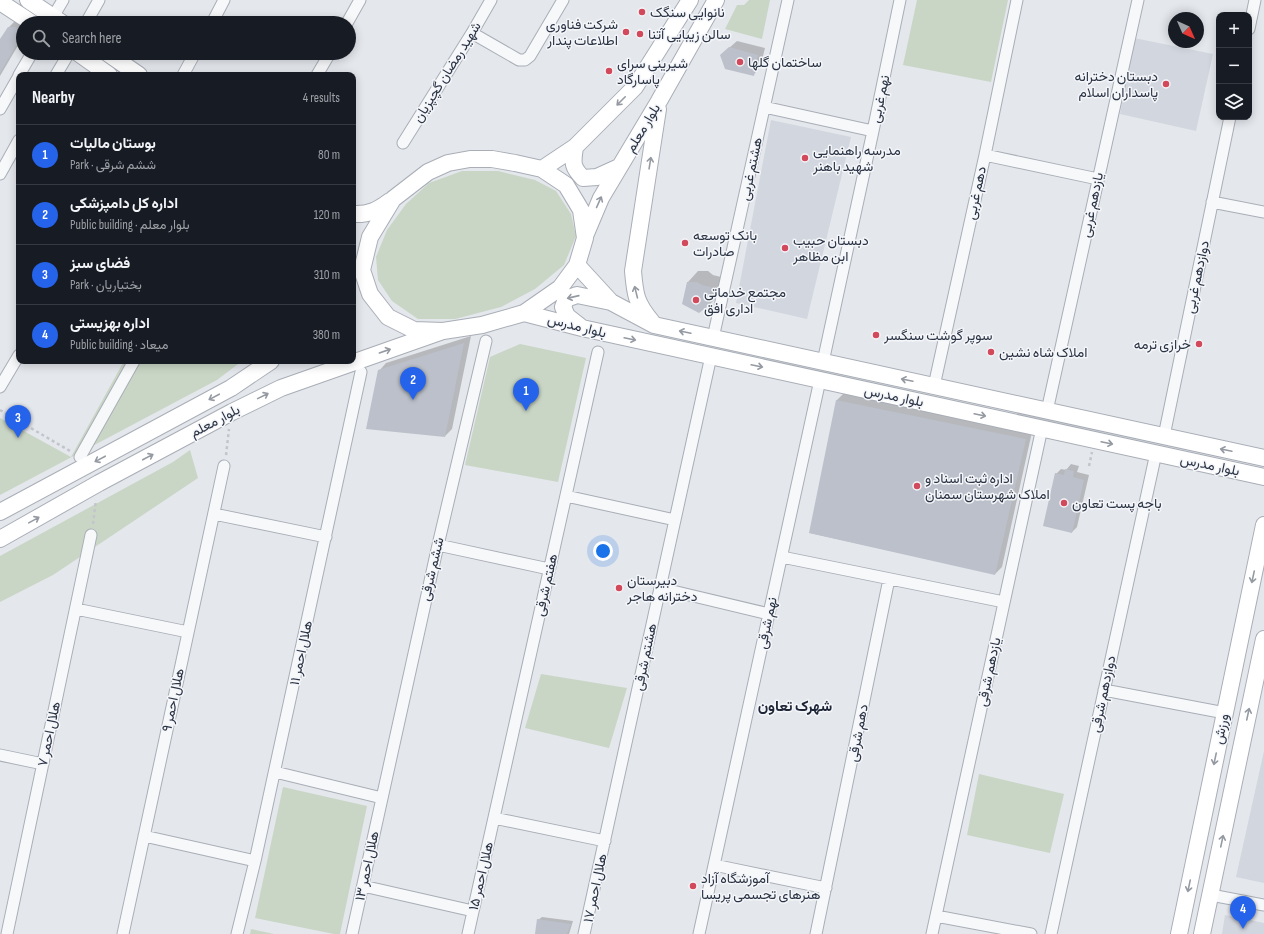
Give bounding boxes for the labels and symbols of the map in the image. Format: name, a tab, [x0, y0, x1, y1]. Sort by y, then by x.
place label: نانوایی سنگک	[650, 4, 725, 21]
marker: نانوایی سنگک	[637, 7, 647, 17]
north arrow	[1168, 12, 1204, 48]
place label: شرکت فناوری اطلاعات پندار	[546, 16, 618, 50]
street label: شهید رمضان گچپزیان	[409, 18, 486, 126]
place label: سالن زیبایی آتنا	[648, 26, 731, 43]
marker: شرکت فناوری اطلاعات پندار	[621, 27, 631, 37]
marker: سالن زیبایی آتنا	[635, 29, 645, 39]
place label: ساختمان گلها	[748, 54, 822, 71]
place label: شیرینی سرای پاسارگاد	[617, 55, 688, 89]
marker: ساختمان گلها	[735, 57, 745, 67]
marker: شیرینی سرای پاسارگاد	[604, 66, 614, 76]
place label: دبستان دخترانه پاسداران اسلام	[1075, 68, 1158, 102]
street label: نهم غربی	[867, 73, 893, 125]
marker: دبستان دخترانه پاسداران اسلام	[1161, 79, 1171, 89]
one-way arrow	[616, 96, 626, 106]
street label: بلوار معلم	[622, 101, 664, 155]
street label: هشتم غربی	[736, 135, 766, 202]
place label: مدرسه راهنمایی شهید باهنر	[812, 142, 901, 175]
marker: مدرسه راهنمایی شهید باهنر	[800, 153, 810, 163]
one-way arrow	[646, 157, 654, 170]
street label: دهم غربی	[962, 164, 990, 221]
street label: یازدهم غربی	[1077, 171, 1107, 239]
one-way arrow	[596, 196, 604, 208]
place label: بانک توسعه صادرات	[693, 227, 757, 260]
place label: دبستان حبیب ابن مظاهر	[792, 232, 869, 265]
marker: بانک توسعه صادرات	[680, 238, 690, 248]
street label: دوازدهم غربی	[1181, 239, 1213, 315]
marker: دبستان حبیب ابن مظاهر	[780, 243, 790, 253]
place label: مجتمع خدماتی اداری افق	[704, 284, 786, 317]
one-way arrow	[631, 285, 639, 298]
one-way arrow	[566, 294, 579, 302]
marker: مجتمع خدماتی اداری افق	[691, 295, 701, 305]
street label: بلوار مدرس	[546, 310, 608, 342]
one-way arrow	[678, 327, 691, 335]
place label: سوپر گوشت سنگسر	[883, 327, 993, 345]
marker: سوپر گوشت سنگسر	[871, 330, 881, 340]
one-way arrow	[623, 335, 636, 343]
place label: خرازی ترمه	[1134, 336, 1191, 353]
marker: خرازی ترمه	[1194, 339, 1204, 349]
place label: املاک شاه نشین	[999, 344, 1088, 361]
one-way arrow	[378, 347, 390, 355]
marker: املاک شاه نشین	[986, 347, 996, 357]
one-way arrow	[750, 363, 763, 371]
pin: 2	[400, 367, 426, 400]
one-way arrow	[901, 376, 914, 384]
pin: 1	[513, 378, 539, 411]
street label: بلوار مدرس	[863, 381, 925, 411]
one-way arrow	[256, 392, 268, 399]
one-way arrow	[208, 394, 220, 401]
street label: بلوار معلم	[187, 401, 243, 441]
pin: 3	[5, 405, 31, 438]
one-way arrow	[973, 411, 986, 419]
one-way arrow	[1100, 439, 1113, 447]
one-way arrow	[1220, 445, 1233, 453]
street label: بلوار مدرس	[1179, 450, 1241, 480]
one-way arrow	[142, 453, 154, 460]
one-way arrow	[94, 455, 106, 463]
place label: اداره ثبت اسناد و املاک شهرستان سمنان	[925, 470, 1050, 503]
marker: اداره ثبت اسناد و املاک شهرستان سمنان	[912, 481, 922, 491]
place label: باجه پست تعاون	[1072, 495, 1162, 513]
marker: باجه پست تعاون	[1059, 498, 1069, 508]
one-way arrow	[28, 515, 40, 523]
street label: ششم شرقی	[416, 535, 448, 603]
your location	[593, 541, 613, 561]
street label: هفتم شرقی	[531, 552, 562, 618]
one-way arrow	[1249, 570, 1257, 583]
place label: دبیرستان دخترانه هاجر	[626, 572, 698, 605]
marker: دبیرستان دخترانه هاجر	[614, 583, 624, 593]
street label: نهم شرقی	[753, 595, 781, 651]
street label: هلال احمر ۱۱	[286, 619, 317, 687]
street label: هشتم شرقی	[630, 621, 661, 692]
street label: یازدهم شرقی	[973, 636, 1005, 708]
street label: دوازدهم شرقی	[1087, 654, 1120, 734]
street label: هلال احمر ۹	[158, 666, 189, 733]
district label: شهرک تعاون	[758, 697, 832, 716]
street label: هلال احمر ۷	[34, 700, 65, 768]
street label: دهم شرقی	[844, 702, 872, 763]
one-way arrow	[1245, 708, 1253, 721]
street label: ورزش	[1209, 712, 1233, 746]
one-way arrow	[1211, 752, 1219, 765]
street label: هلال احمر ۱۳	[351, 829, 384, 903]
one-way arrow	[1218, 835, 1226, 848]
street label: هلال احمر ۱۵	[465, 840, 498, 912]
street label: هلال احمر ۱۷	[579, 852, 612, 924]
place label: آموزشگاه آزاد هنرهای تجسمی پریسا	[701, 870, 821, 904]
one-way arrow	[1184, 879, 1192, 892]
marker: آموزشگاه آزاد هنرهای تجسمی پریسا	[688, 881, 698, 891]
pin: 4	[1230, 896, 1256, 929]

